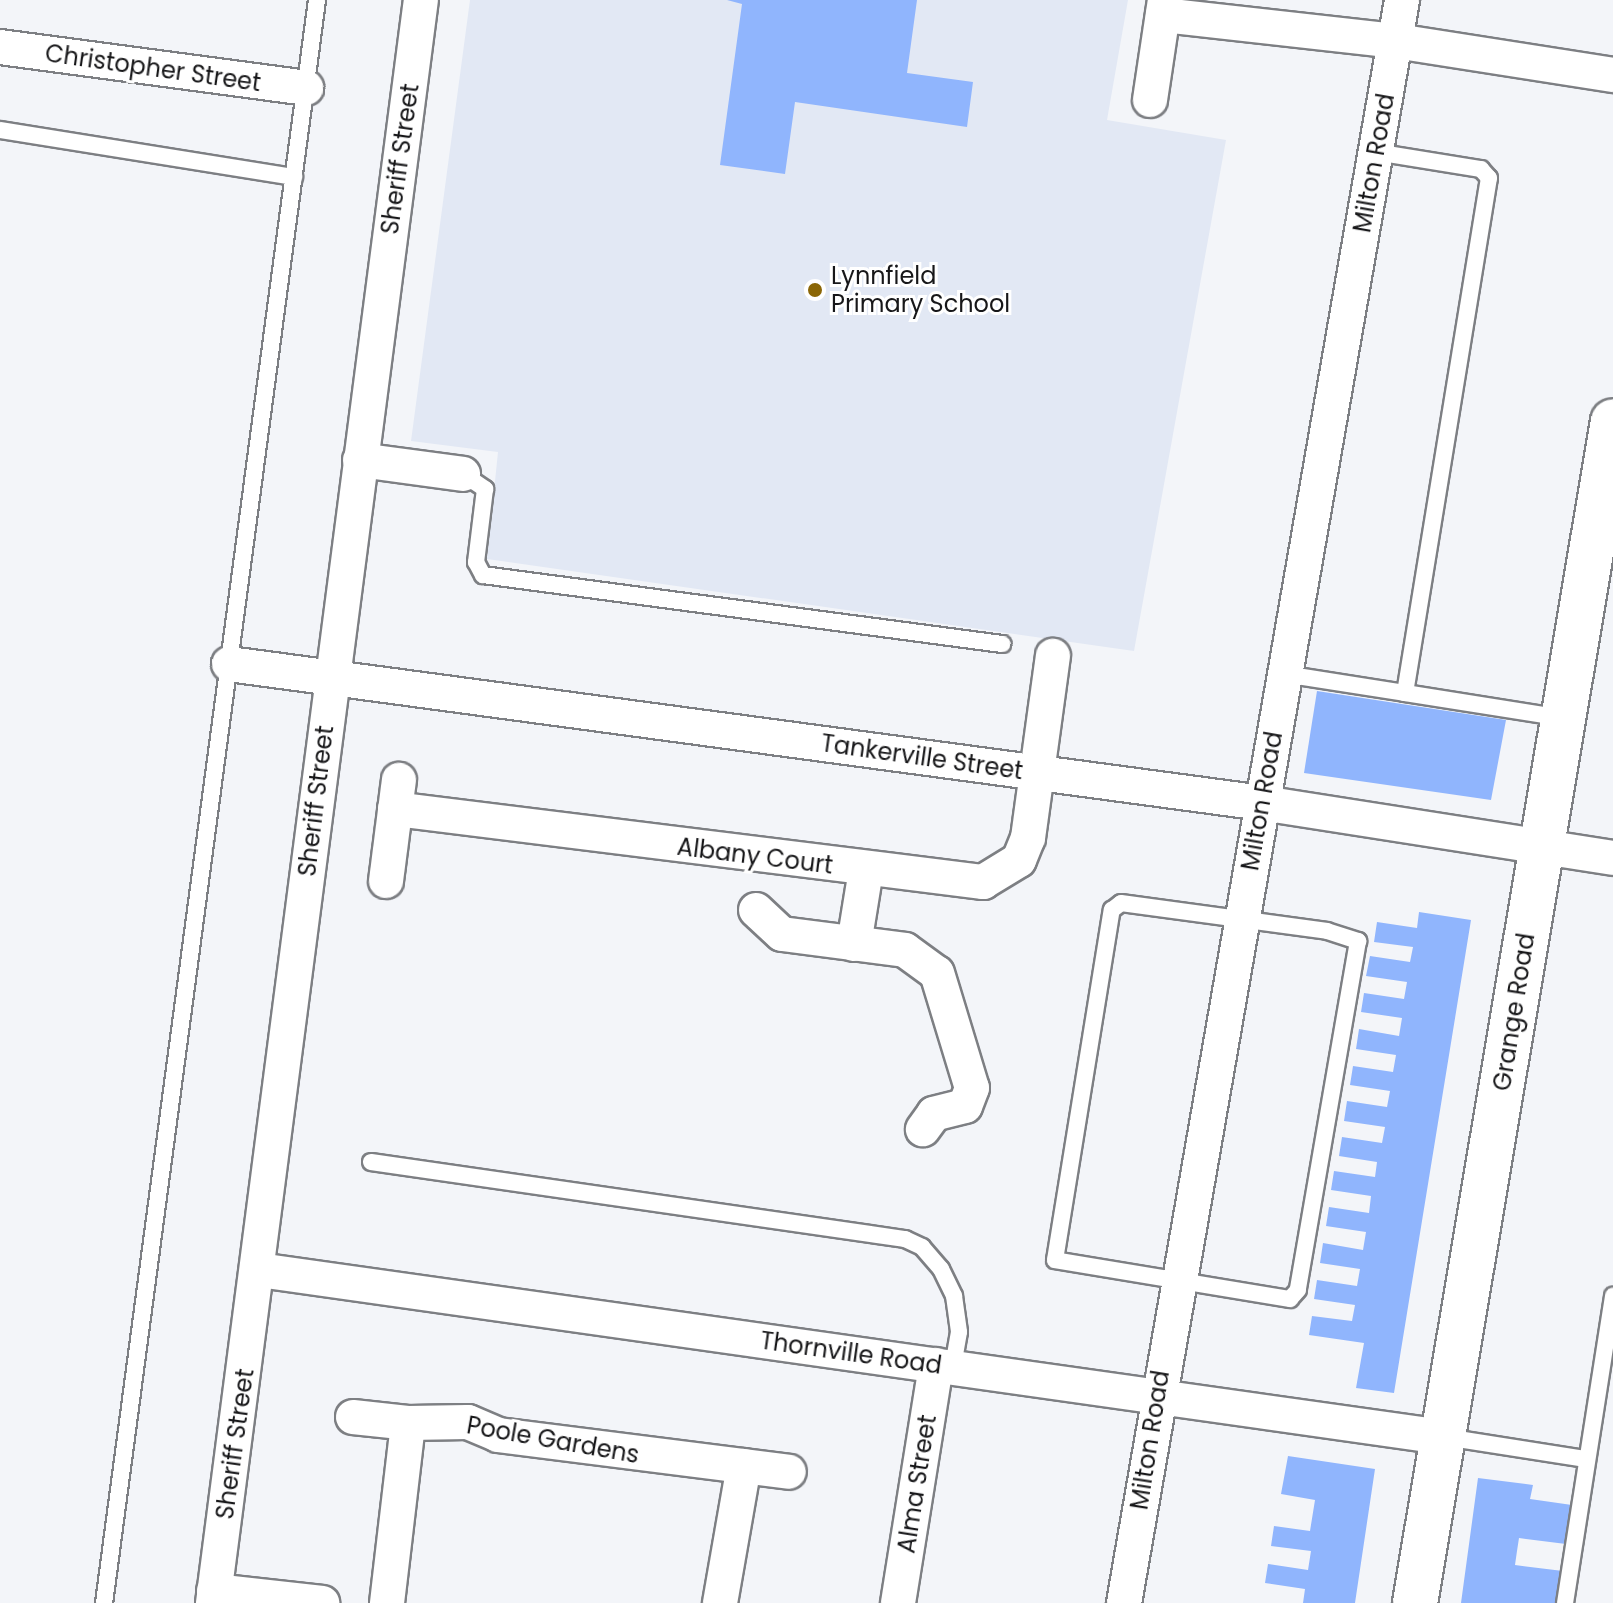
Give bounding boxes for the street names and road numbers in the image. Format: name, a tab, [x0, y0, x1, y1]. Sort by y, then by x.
street label: Christopher Street	[43, 39, 263, 97]
street label: Sheriff Street	[375, 82, 425, 236]
street label: Milton Road	[1348, 91, 1400, 235]
street label: Sheriff Street	[292, 724, 340, 878]
street label: Tankerville Street	[819, 729, 1025, 785]
street label: Milton Road	[1236, 729, 1288, 873]
street label: Albany Court	[675, 832, 835, 880]
street label: Grange Road	[1487, 931, 1541, 1093]
street label: Thornville Road	[758, 1326, 944, 1380]
street label: Sheriff Street	[210, 1367, 260, 1521]
street label: Milton Road	[1125, 1368, 1175, 1512]
street label: Poole Gardens	[465, 1411, 641, 1469]
street label: Alma Street	[892, 1413, 942, 1555]

